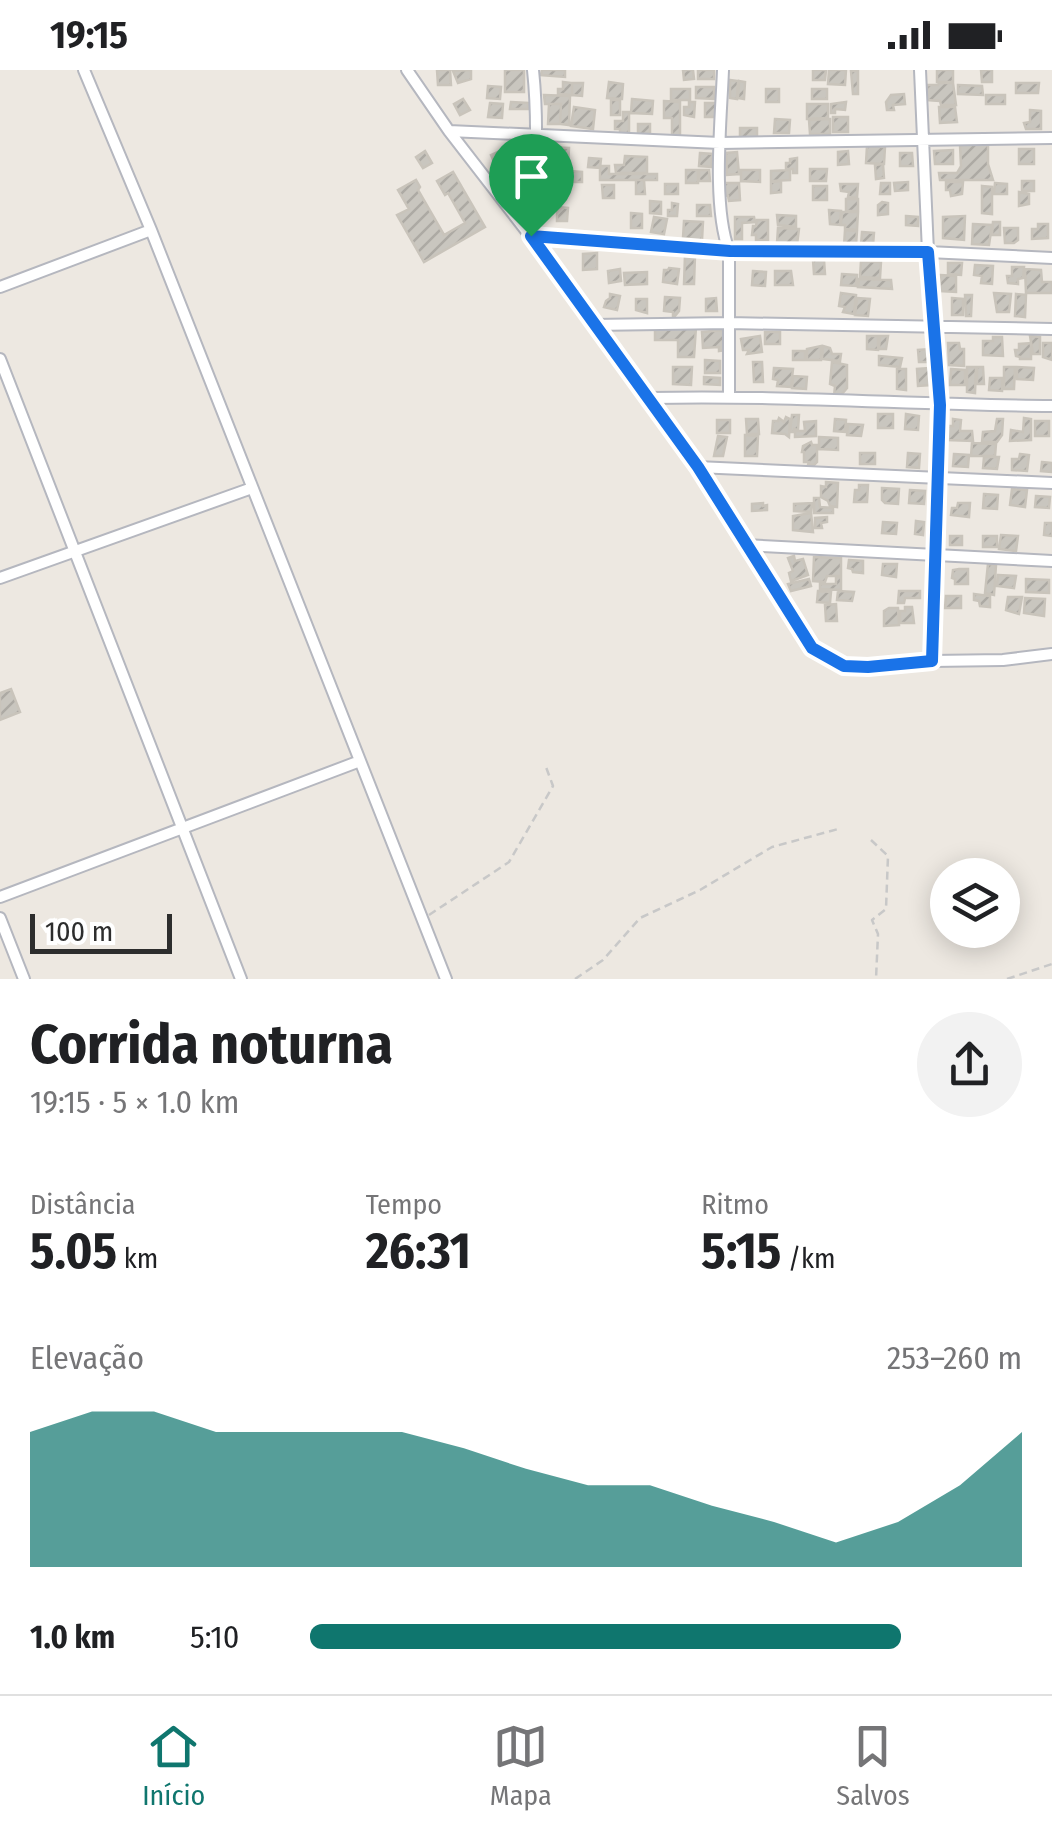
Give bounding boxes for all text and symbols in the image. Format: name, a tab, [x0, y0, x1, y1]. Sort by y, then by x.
text: 19:15	[50, 12, 128, 58]
pin	[489, 134, 574, 237]
icon: arrive	[504, 149, 559, 204]
map controls	[930, 858, 1020, 948]
button: layers	[930, 858, 1020, 948]
scale bar	[30, 909, 172, 954]
text: 100 m	[45, 915, 113, 948]
text: Corrida noturna	[30, 1012, 393, 1078]
button: share	[917, 1012, 1022, 1117]
text: 19:15 · 5 × 1.0 km	[30, 1083, 239, 1121]
text: Distância	[30, 1188, 135, 1221]
text: Tempo	[366, 1188, 442, 1221]
text: Ritmo	[701, 1188, 769, 1221]
text: 5.05	[30, 1221, 117, 1281]
text: 26:31	[366, 1221, 471, 1281]
text: 5:15	[701, 1221, 781, 1281]
text: km	[117, 1242, 158, 1275]
text: /km	[781, 1242, 836, 1275]
text: Elevação	[30, 1339, 144, 1377]
text: 253–260 m	[887, 1339, 1022, 1377]
text: 1.0 km	[30, 1618, 115, 1656]
text: 5:10	[190, 1618, 239, 1656]
tab: Início	[142, 1719, 205, 1812]
tab: Mapa	[490, 1719, 552, 1812]
tab: Salvos	[836, 1719, 910, 1812]

